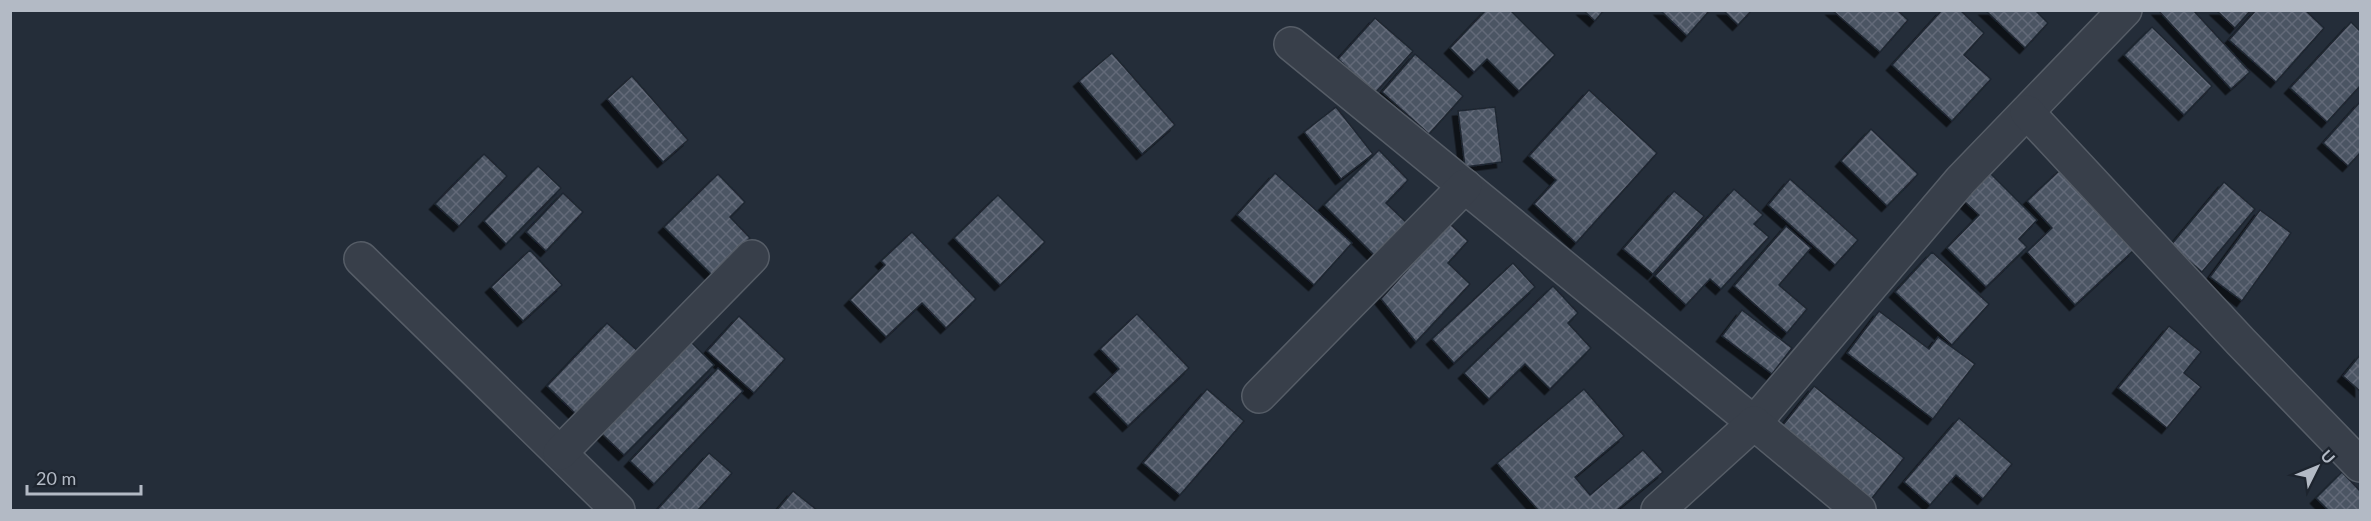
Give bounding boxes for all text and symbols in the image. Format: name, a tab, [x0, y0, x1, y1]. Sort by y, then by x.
north arrow	[2287, 437, 2347, 497]
text: U	[2317, 446, 2339, 467]
scale bar	[27, 458, 141, 496]
text: 20 m	[36, 467, 76, 489]

